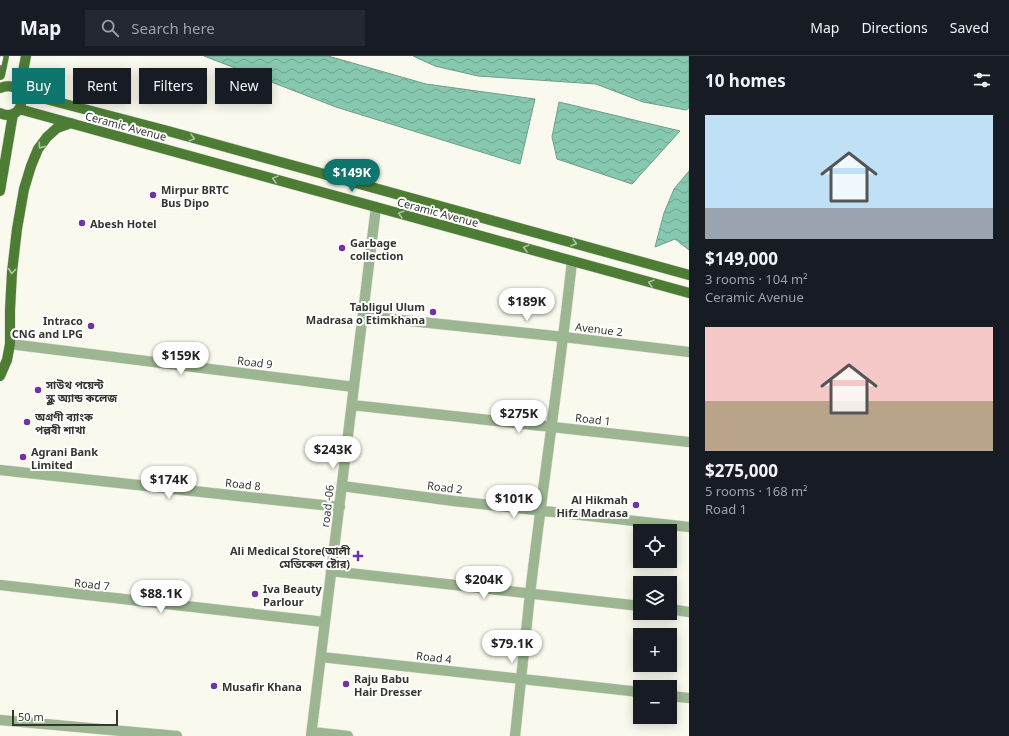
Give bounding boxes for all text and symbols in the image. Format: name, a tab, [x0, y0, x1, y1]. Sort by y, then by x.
search box	[85, 10, 365, 46]
text: Map	[20, 15, 61, 41]
icon: search	[99, 17, 121, 39]
text: Search here	[131, 18, 215, 38]
text: Map	[810, 18, 839, 37]
text: Directions	[861, 18, 928, 37]
text: Saved	[950, 18, 989, 37]
chip: Buy	[12, 68, 65, 104]
chip: Rent	[73, 68, 131, 104]
chip: Filters	[139, 68, 207, 104]
chip: New	[215, 68, 272, 104]
text: 10 homes	[705, 69, 786, 92]
icon: filters	[971, 69, 993, 91]
street label: Ceramic Avenue	[84, 108, 168, 144]
one-way arrow	[189, 133, 196, 142]
one-way arrow	[39, 141, 46, 148]
icon: home	[813, 141, 885, 213]
pin: $149K	[324, 159, 380, 193]
text: $149K	[333, 163, 371, 181]
one-way arrow	[272, 175, 279, 184]
place label: Mirpur BRTC Bus Dipo	[161, 182, 229, 210]
marker: Mirpur BRTC Bus Dipo	[148, 190, 158, 200]
street label: Ceramic Avenue	[396, 194, 480, 230]
one-way arrow	[397, 210, 404, 219]
place label: Abesh Hotel	[90, 216, 157, 231]
marker: Abesh Hotel	[77, 218, 87, 228]
place label: Garbage collection	[350, 235, 403, 263]
one-way arrow	[570, 238, 577, 247]
marker: Garbage collection	[337, 243, 347, 253]
one-way arrow	[523, 244, 530, 253]
text: $149,000	[705, 247, 778, 270]
one-way arrow	[8, 268, 17, 274]
text: 3 rooms · 104 m²	[705, 270, 808, 288]
one-way arrow	[648, 279, 655, 288]
pin: $189K	[499, 288, 555, 322]
text: Ceramic Avenue	[705, 288, 804, 306]
text: $189K	[508, 292, 546, 310]
place label: Tabligul Ulum Madrasa o Etimkhana	[306, 299, 425, 327]
marker: Tabligul Ulum Madrasa o Etimkhana	[428, 307, 438, 317]
place label: Intraco CNG and LPG	[12, 313, 83, 341]
street label: Avenue 2	[574, 319, 624, 339]
marker: Intraco CNG and LPG	[86, 321, 96, 331]
pin: $159K	[153, 342, 209, 376]
text: $159K	[162, 346, 200, 364]
street label: Road 9	[236, 352, 274, 372]
icon: home	[813, 353, 885, 425]
place label: সাউথ পয়েন্ট স্কুল অ্যান্ড কলেজ	[45, 377, 118, 406]
marker: সাউথ পয়েন্ট স্কুল অ্যান্ড কলেজ	[33, 385, 43, 395]
pin: $275K	[491, 400, 547, 434]
text: $275K	[500, 404, 538, 422]
place label: অগ্রণী ব্যাংক পল্লবী শাখা	[34, 409, 94, 437]
street label: Road 1	[575, 410, 611, 428]
marker: অগ্রণী ব্যাংক পল্লবী শাখা	[22, 417, 32, 427]
pin: $243K	[305, 436, 361, 470]
text: $243K	[314, 440, 352, 458]
place label: Agrani Bank Limited	[31, 444, 98, 472]
marker: Agrani Bank Limited	[18, 452, 28, 462]
text: $275,000	[705, 459, 778, 482]
pin: $174K	[141, 466, 197, 500]
text: $174K	[150, 470, 188, 488]
street label: Road 8	[225, 475, 261, 493]
street label: Road 2	[426, 477, 464, 497]
text: 5 rooms · 168 m²	[705, 482, 808, 500]
street label: road -06	[317, 484, 337, 528]
pin: $101K	[486, 485, 542, 519]
text: $101K	[495, 489, 533, 507]
place label: Al Hikmah Hifz Madrasa	[556, 492, 628, 520]
marker: Al Hikmah Hifz Madrasa	[631, 500, 641, 510]
text: Road 1	[705, 500, 747, 518]
map controls	[633, 524, 677, 724]
button: locate	[633, 524, 677, 568]
place label: Ali Medical Store(আলী মেডিকেল ষ্টোর)	[230, 543, 351, 571]
marker: Ali Medical Store(আলী মেডিকেল ষ্টোর)	[353, 551, 363, 561]
pin: $204K	[456, 566, 512, 600]
text: $204K	[465, 570, 503, 588]
street label: Road 7	[74, 575, 110, 593]
button: layers	[633, 576, 677, 620]
pin: $88.1K	[128, 580, 194, 614]
place label: Iva Beauty Parlour	[263, 581, 322, 609]
text: $88.1K	[140, 584, 182, 602]
marker: Iva Beauty Parlour	[250, 589, 260, 599]
button: +	[633, 628, 677, 672]
pin: $79.1K	[479, 630, 545, 664]
text: $79.1K	[491, 634, 533, 652]
street label: Road 4	[416, 648, 453, 666]
place label: Raju Babu Hair Dresser	[354, 671, 422, 699]
place label: Musafir Khana	[222, 679, 302, 694]
marker: Raju Babu Hair Dresser	[341, 679, 351, 689]
button: −	[633, 680, 677, 724]
marker: Musafir Khana	[209, 681, 219, 691]
scale bar	[12, 708, 118, 727]
text: 50 m	[18, 709, 44, 724]

